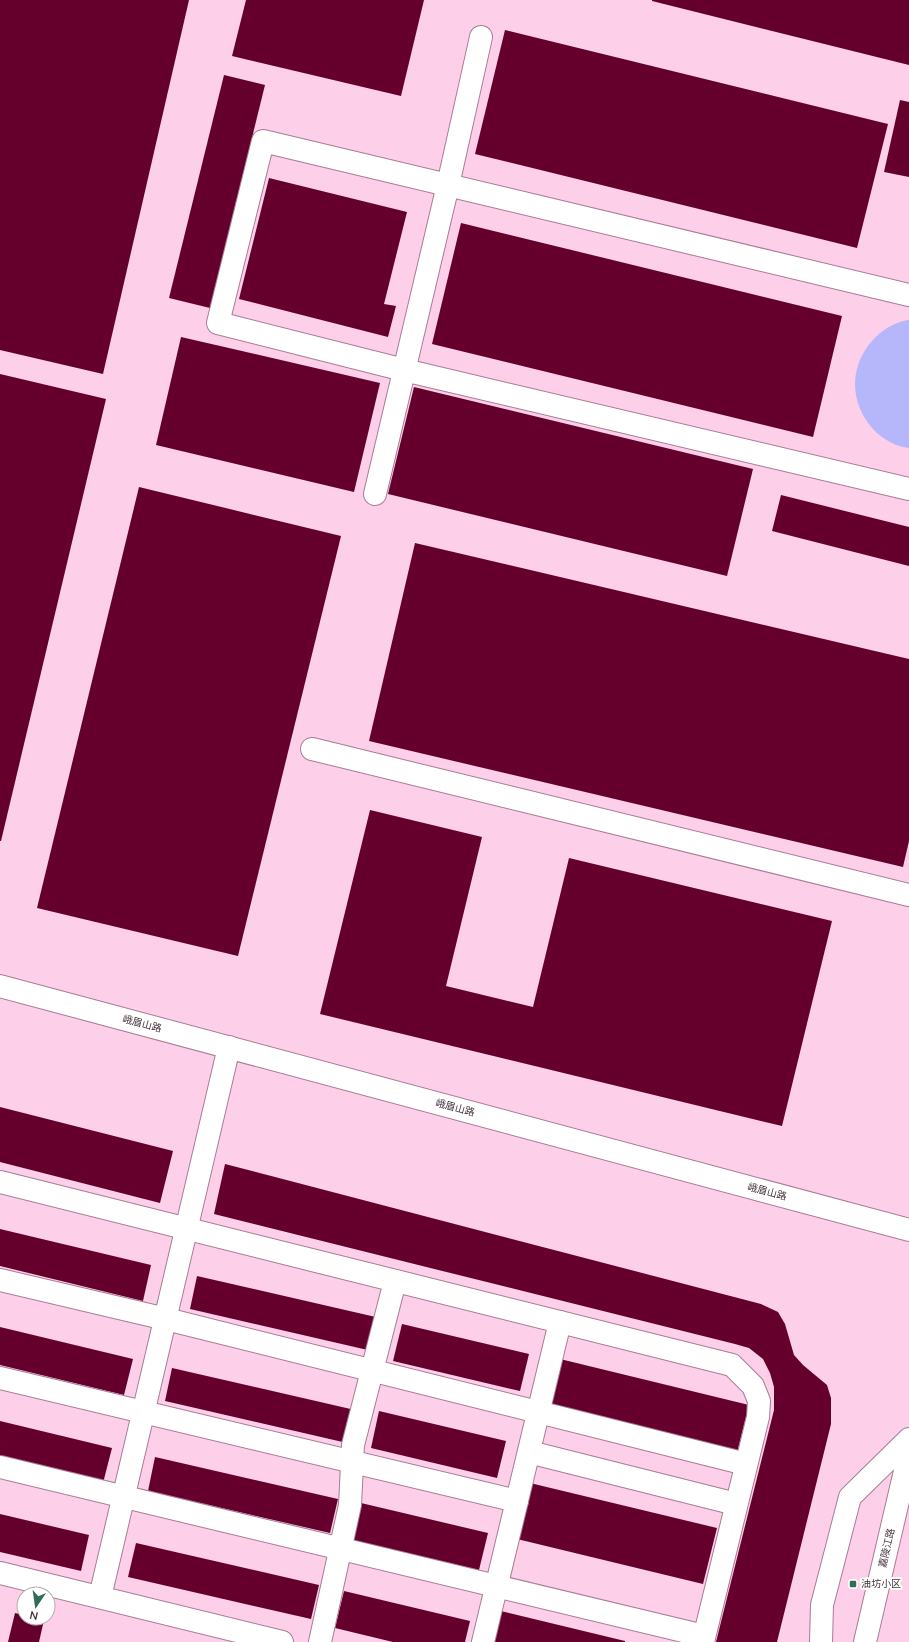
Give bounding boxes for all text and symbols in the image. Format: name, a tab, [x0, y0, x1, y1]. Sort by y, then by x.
street label: 峨眉山路	[121, 1012, 163, 1036]
street label: 峨眉山路	[434, 1096, 476, 1120]
street label: 峨眉山路	[746, 1180, 788, 1204]
street label: 嘉陵江路	[876, 1527, 898, 1569]
place label: 油坊小区	[861, 1577, 901, 1591]
marker: 油坊小区	[848, 1579, 858, 1589]
north arrow	[16, 1586, 56, 1626]
text: N	[28, 1607, 40, 1623]

